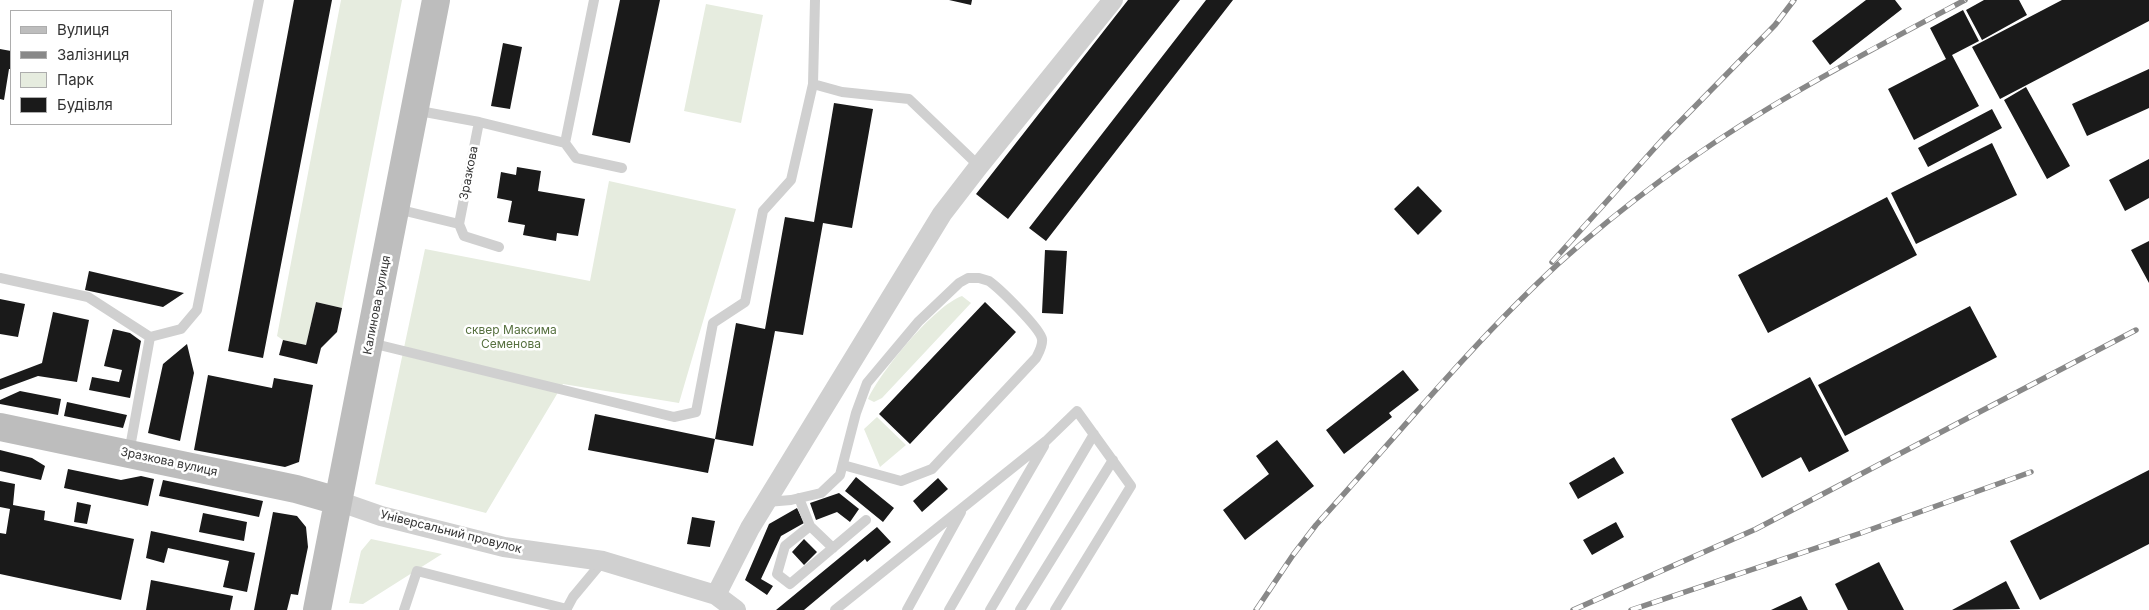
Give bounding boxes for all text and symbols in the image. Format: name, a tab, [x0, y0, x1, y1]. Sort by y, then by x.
legend	[10, 10, 172, 125]
text: Вулиця	[57, 20, 109, 39]
text: Залізниця	[57, 45, 129, 64]
text: Парк	[57, 70, 94, 89]
text: Будівля	[57, 95, 113, 114]
street label: Зразкова	[457, 145, 481, 201]
street label: Калинова вулиця	[360, 254, 394, 356]
park label: сквер Максима Семенова	[465, 323, 557, 351]
street label: Зразкова вулиця	[119, 445, 219, 479]
street label: Універсальний провулок	[379, 507, 523, 557]

